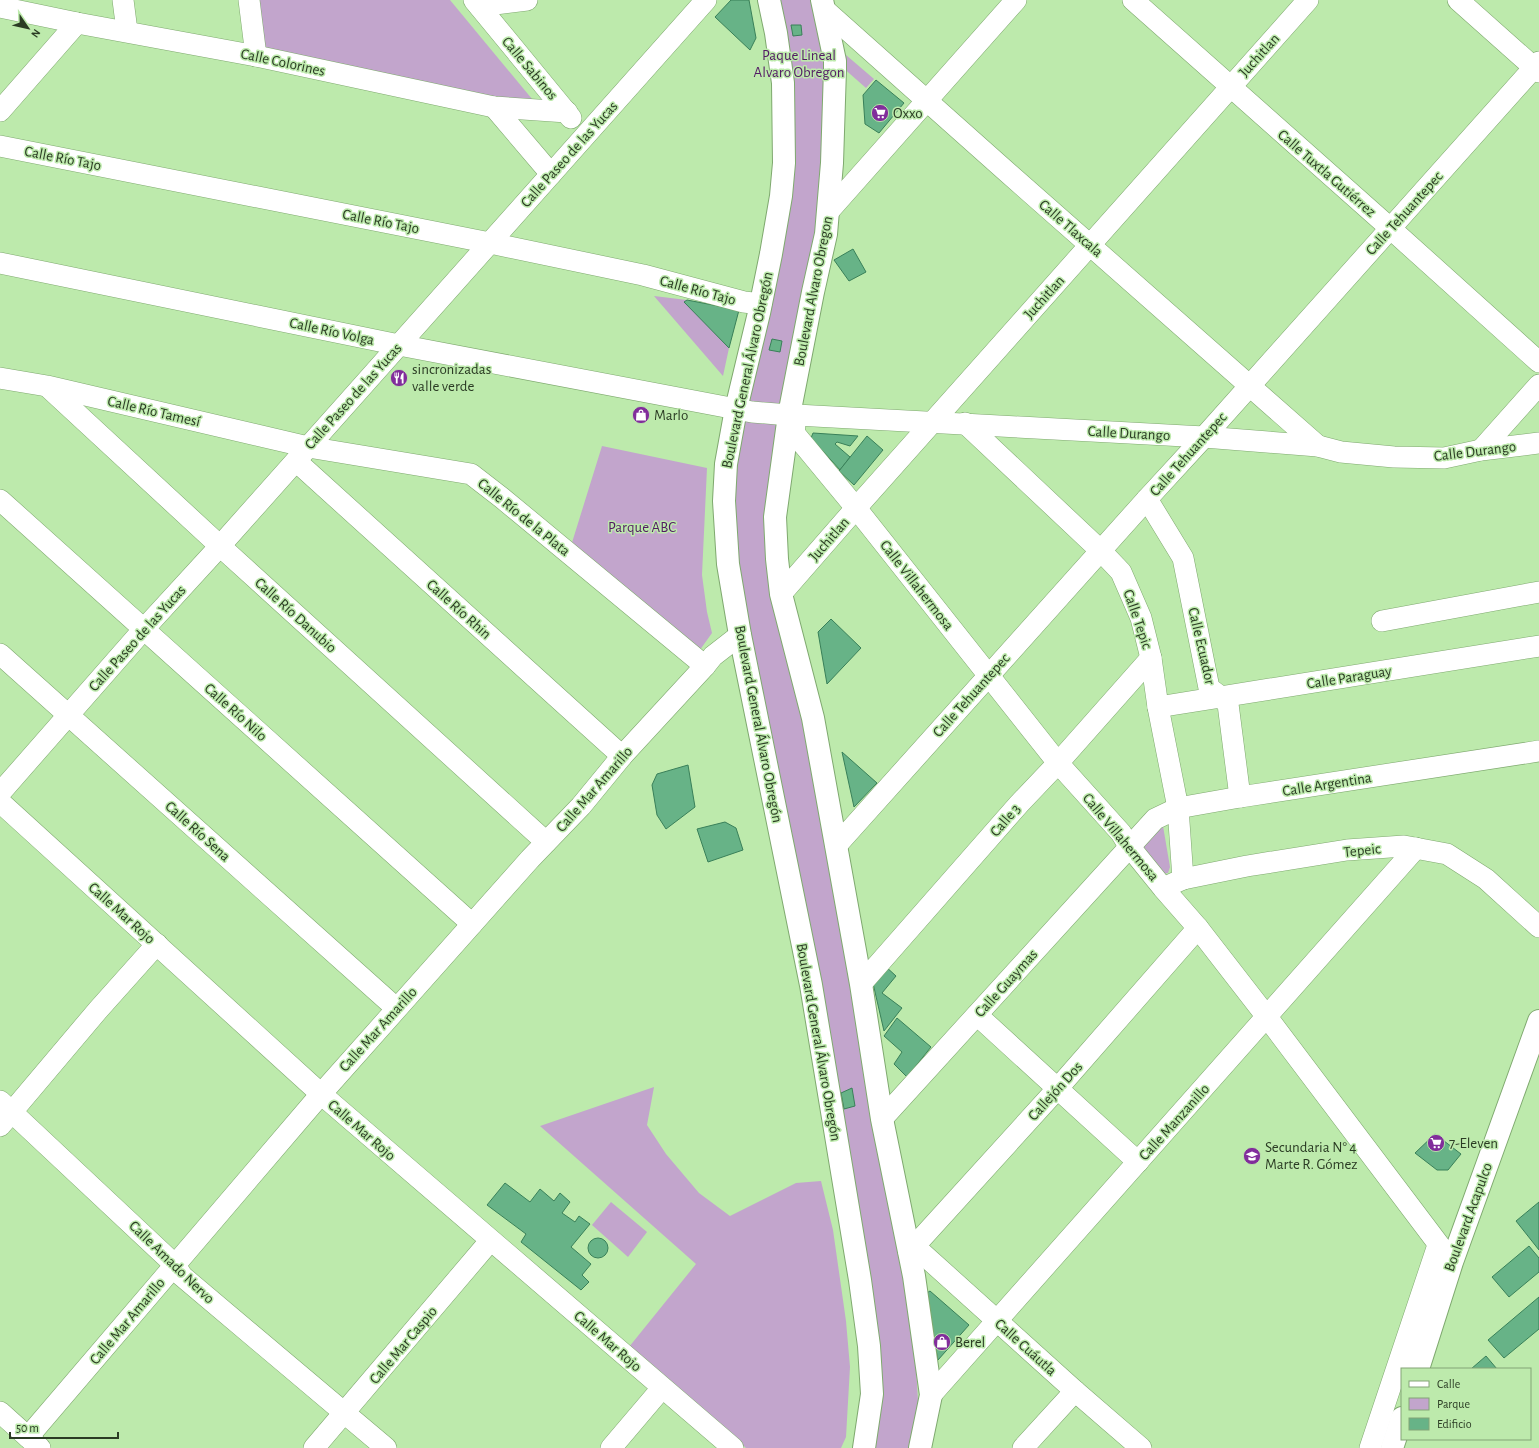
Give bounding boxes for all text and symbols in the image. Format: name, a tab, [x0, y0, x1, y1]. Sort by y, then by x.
north arrow	[8, 8, 48, 48]
text: N	[29, 27, 43, 40]
street label: Juchitlan	[1236, 31, 1282, 80]
street label: Calle Sabinos	[499, 34, 560, 103]
street label: Calle Colorines	[239, 46, 327, 79]
park label: Paque Lineal Alvaro Obregon	[754, 48, 844, 80]
street label: Calle Paseo de las Yucas	[518, 99, 621, 210]
supermarket icon: Oxxo	[870, 103, 890, 123]
place label: Oxxo	[893, 106, 923, 121]
street label: Calle Tuxtla Gutiérrez	[1275, 127, 1378, 220]
street label: Calle Río Tajo	[23, 144, 103, 173]
street label: Calle Tehuantepec	[1363, 169, 1446, 258]
street label: Calle Tlaxcala	[1036, 197, 1105, 260]
street label: Calle Río Tajo	[341, 207, 421, 236]
street label: Boulevard Alvaro Obregon	[792, 215, 835, 367]
street label: Boulevard General Álvaro Obregón	[717, 270, 776, 470]
street label: Calle Río Tajo	[658, 273, 737, 308]
street label: Juchitlan	[1021, 273, 1067, 322]
street label: Calle Río Volga	[288, 315, 376, 348]
street label: Calle Paseo de las Yucas	[302, 341, 405, 452]
place label: sincronizadas valle verde	[412, 362, 491, 394]
restaurant icon: sincronizadas valle verde	[389, 368, 409, 388]
street label: Calle Río Tamesí	[106, 394, 202, 430]
shop icon: Marlo	[631, 405, 651, 425]
place label: Marlo	[654, 408, 688, 423]
street label: Calle Tehuantepec	[1147, 410, 1230, 499]
street label: Calle Durango	[1087, 424, 1171, 443]
street label: Calle Durango	[1433, 439, 1517, 464]
street label: Calle Río de la Plata	[475, 476, 573, 559]
street label: Juchitlan	[807, 515, 852, 564]
park label: Parque ABC	[608, 520, 676, 535]
street label: Calle Villahermosa	[877, 538, 956, 633]
street label: Calle Río Danubio	[252, 575, 339, 656]
street label: Calle Río Rhin	[424, 577, 494, 642]
street label: Calle Paseo de las Yucas	[86, 583, 189, 694]
street label: Calle Tepic	[1120, 587, 1155, 651]
street label: Calle Ecuador	[1185, 606, 1218, 686]
street label: Boulevard General Álvaro Obregón	[732, 624, 787, 824]
street label: Calle Tehuantepec	[930, 651, 1013, 740]
street label: Calle Paraguay	[1306, 663, 1393, 692]
street label: Calle Río Nilo	[202, 681, 270, 744]
street label: Calle Mar Amarillo	[553, 744, 635, 835]
street label: Calle Argentina	[1281, 770, 1373, 799]
street label: Calle Villahermosa	[1080, 791, 1162, 884]
street label: Calle Río Sena	[162, 798, 233, 864]
street label: Calle 3	[987, 801, 1023, 839]
street label: Tepeic	[1343, 841, 1382, 860]
street label: Calle Mar Rojo	[86, 880, 158, 947]
street label: Boulevard General Álvaro Obregón	[794, 942, 845, 1142]
street label: Calle Guaymas	[972, 947, 1041, 1020]
street label: Calle Mar Amarillo	[337, 984, 420, 1074]
street label: Callejón Dos	[1025, 1059, 1085, 1124]
street label: Calle Manzanillo	[1136, 1081, 1212, 1163]
street label: Calle Mar Rojo	[325, 1097, 398, 1164]
supermarket icon: 7-Eleven	[1426, 1133, 1446, 1153]
place label: 7-Eleven	[1449, 1136, 1498, 1151]
place label: Secundaria N° 4 Marte R. Gómez	[1265, 1140, 1358, 1172]
school or university icon: Secundaria N° 4 Marte R. Gómez	[1242, 1146, 1262, 1166]
street label: Boulevard Acapulco	[1442, 1161, 1495, 1274]
street label: Calle Amado Nervo	[126, 1218, 217, 1307]
street label: Calle Mar Amarillo	[87, 1275, 168, 1367]
street label: Calle Mar Caspio	[367, 1304, 440, 1387]
street label: Calle Mar Rojo	[571, 1308, 644, 1375]
street label: Calle Cuáutla	[992, 1316, 1059, 1379]
shop icon: Berel	[932, 1332, 952, 1352]
place label: Berel	[955, 1335, 985, 1350]
legend	[1401, 1368, 1531, 1440]
text: Calle	[1437, 1378, 1460, 1390]
text: Parque	[1437, 1398, 1470, 1410]
scale bar	[10, 1414, 118, 1440]
text: Edificio	[1437, 1418, 1472, 1430]
text: 50 m	[16, 1422, 39, 1434]

